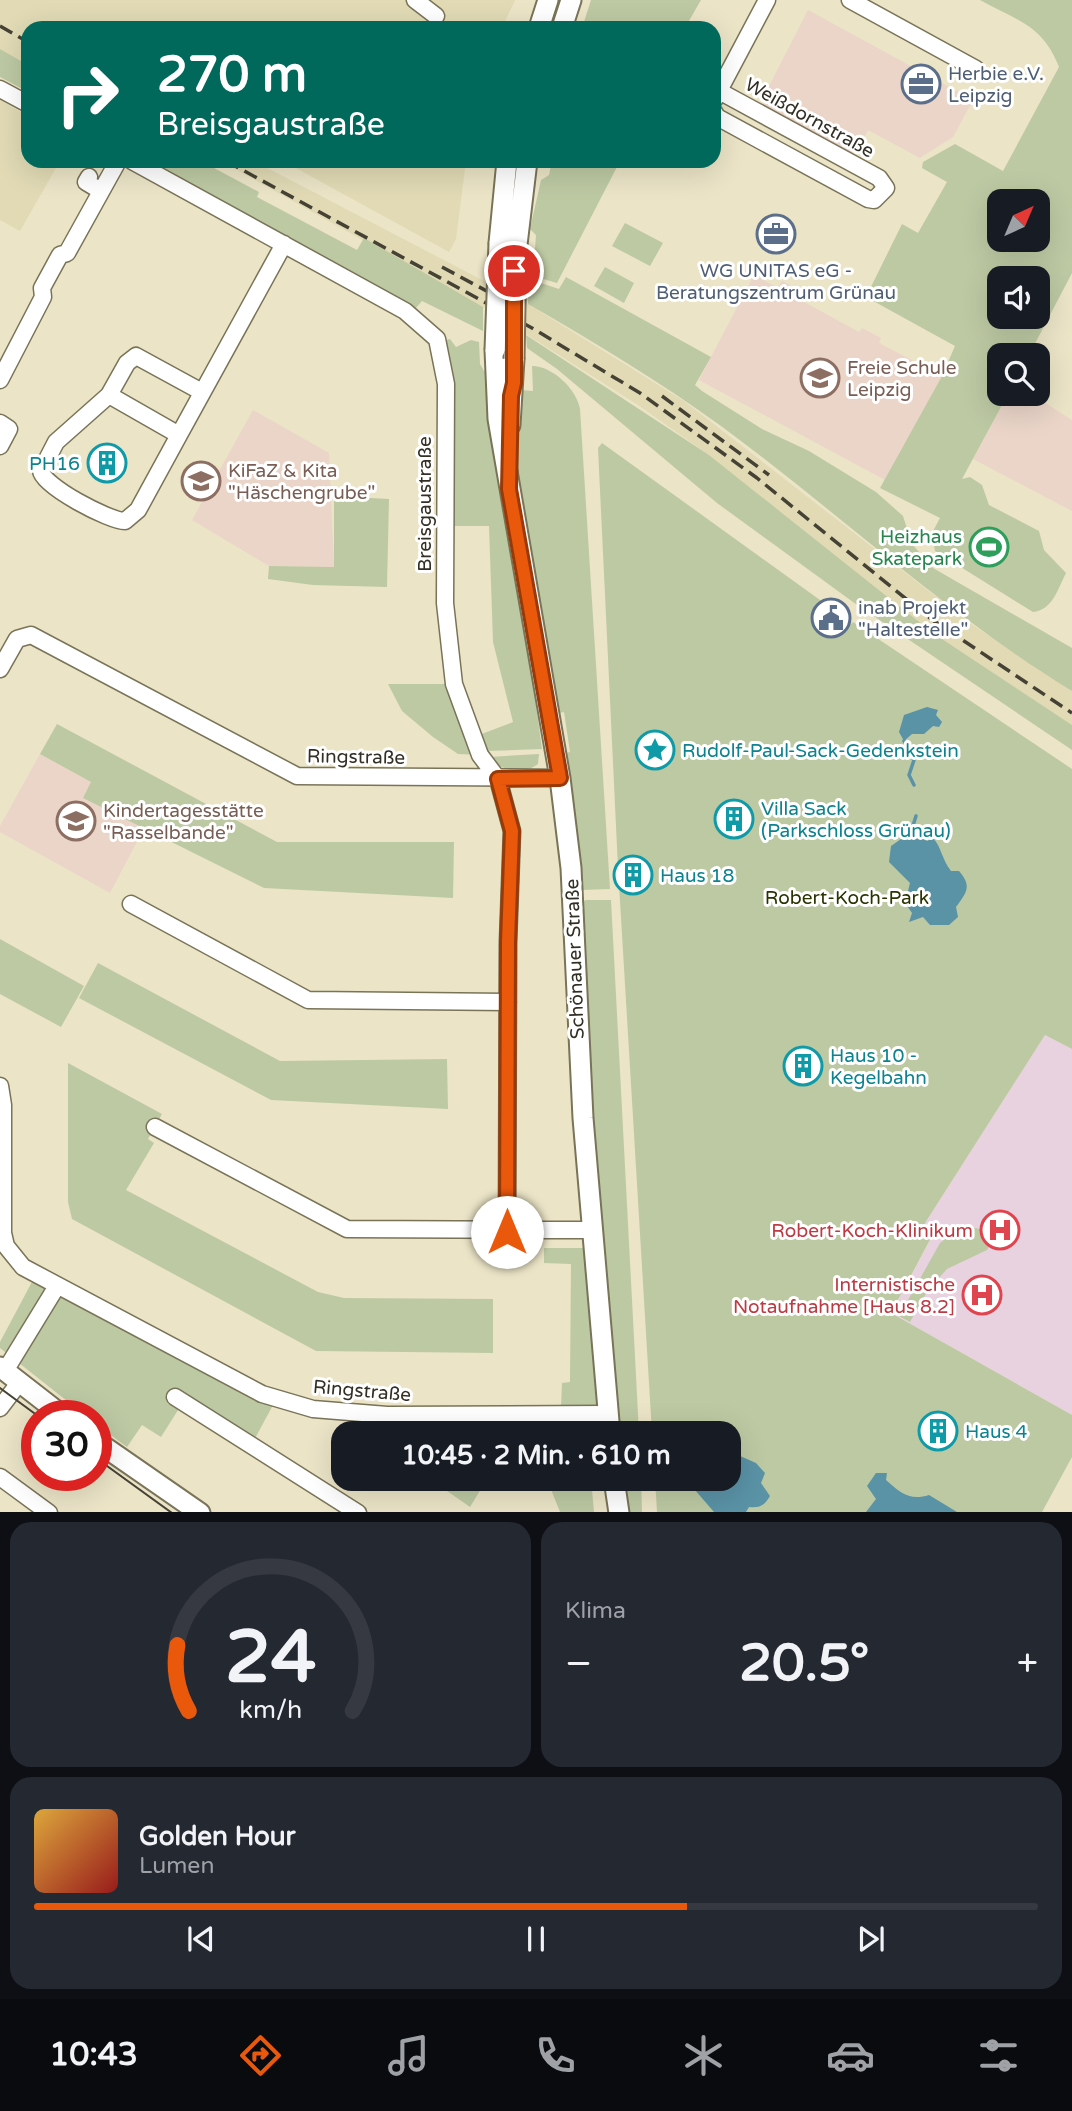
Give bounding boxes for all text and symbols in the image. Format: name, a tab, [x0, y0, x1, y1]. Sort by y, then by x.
text: 270 m	[157, 46, 307, 105]
icon: right	[42, 49, 133, 140]
office icon: Herbie e.V. Leipzig	[900, 63, 942, 105]
place label: Herbie e.V. Leipzig	[948, 63, 1044, 107]
street label: Weißdornstraße	[741, 73, 878, 162]
text: Breisgaustraße	[157, 106, 385, 144]
north arrow	[987, 189, 1050, 252]
map controls	[987, 189, 1050, 406]
office icon: WG UNITAS eG - Beratungszentrum Grünau	[755, 213, 797, 255]
pin	[484, 241, 544, 301]
icon: arrive	[495, 252, 533, 290]
place label: WG UNITAS eG - Beratungszentrum Grünau	[656, 260, 896, 304]
button: sound	[987, 266, 1050, 329]
button: search	[987, 343, 1050, 406]
school or university icon: Freie Schule Leipzig	[799, 357, 841, 399]
place label: Freie Schule Leipzig	[847, 357, 957, 401]
street label: Breisgaustraße	[414, 436, 436, 572]
building icon: PH16	[86, 442, 128, 484]
place label: PH16	[29, 453, 80, 475]
school or university icon: KiFaZ & Kita "Häschengrube"	[180, 460, 222, 502]
place label: KiFaZ & Kita "Häschengrube"	[228, 460, 375, 504]
place label: Heizhaus Skatepark	[872, 526, 962, 570]
sports icon: Heizhaus Skatepark	[968, 526, 1010, 568]
public building icon: inab Projekt "Haltestelle"	[810, 597, 852, 639]
place label: inab Projekt "Haltestelle"	[858, 597, 968, 641]
place icon: Rudolf-Paul-Sack-Gedenkstein	[634, 729, 676, 771]
place label: Rudolf-Paul-Sack-Gedenkstein	[682, 740, 959, 762]
street label: Ringstraße	[307, 745, 405, 769]
building icon: Villa Sack (Parkschloss Grünau)	[713, 798, 755, 840]
place label: Villa Sack (Parkschloss Grünau)	[761, 798, 951, 842]
school or university icon: Kindertagesstätte "Rasselbande"	[55, 800, 97, 842]
place label: Kindertagesstätte "Rasselbande"	[103, 800, 264, 844]
building icon: Haus 18	[612, 854, 654, 896]
place label: Haus 18	[660, 865, 735, 887]
street label: Schönauer Straße	[561, 878, 589, 1040]
park label: Robert-Koch-Park	[765, 887, 929, 909]
building icon: Haus 10 - Kegelbahn	[782, 1045, 824, 1087]
place label: Haus 10 - Kegelbahn	[830, 1045, 927, 1089]
position arrow	[470, 1195, 544, 1269]
hospital icon: Robert-Koch-Klinikum	[979, 1209, 1021, 1251]
place label: Robert-Koch-Klinikum	[771, 1220, 973, 1242]
place label: Internistische Notaufnahme [Haus 8.2]	[733, 1274, 955, 1318]
hospital icon: Internistische Notaufnahme [Haus 8.2]	[961, 1274, 1003, 1316]
street label: Ringstraße	[312, 1376, 412, 1406]
speed limit sign: 30	[21, 1400, 112, 1491]
building icon: Haus 4	[917, 1410, 959, 1452]
place label: Haus 4	[965, 1421, 1028, 1443]
text: 10:45 · 2 Min. · 610 m	[401, 1440, 671, 1471]
text: Klima	[565, 1597, 626, 1625]
text: 24	[225, 1614, 316, 1702]
text: 20.5°	[739, 1632, 869, 1695]
text: −	[565, 1641, 592, 1687]
text: +	[1017, 1641, 1038, 1687]
text: km/h	[239, 1694, 302, 1724]
text: Golden Hour	[139, 1821, 296, 1852]
text: Lumen	[139, 1852, 214, 1880]
icon: previous	[182, 1920, 220, 1958]
icon: pause	[517, 1920, 555, 1958]
icon: next	[852, 1920, 890, 1958]
icon: directions	[236, 2031, 285, 2080]
icon: music	[384, 2031, 433, 2080]
icon: phone	[531, 2031, 580, 2080]
icon: climate	[679, 2031, 728, 2080]
icon: car	[826, 2031, 875, 2080]
icon: filters	[974, 2031, 1023, 2080]
text: 10:43	[49, 2036, 138, 2074]

